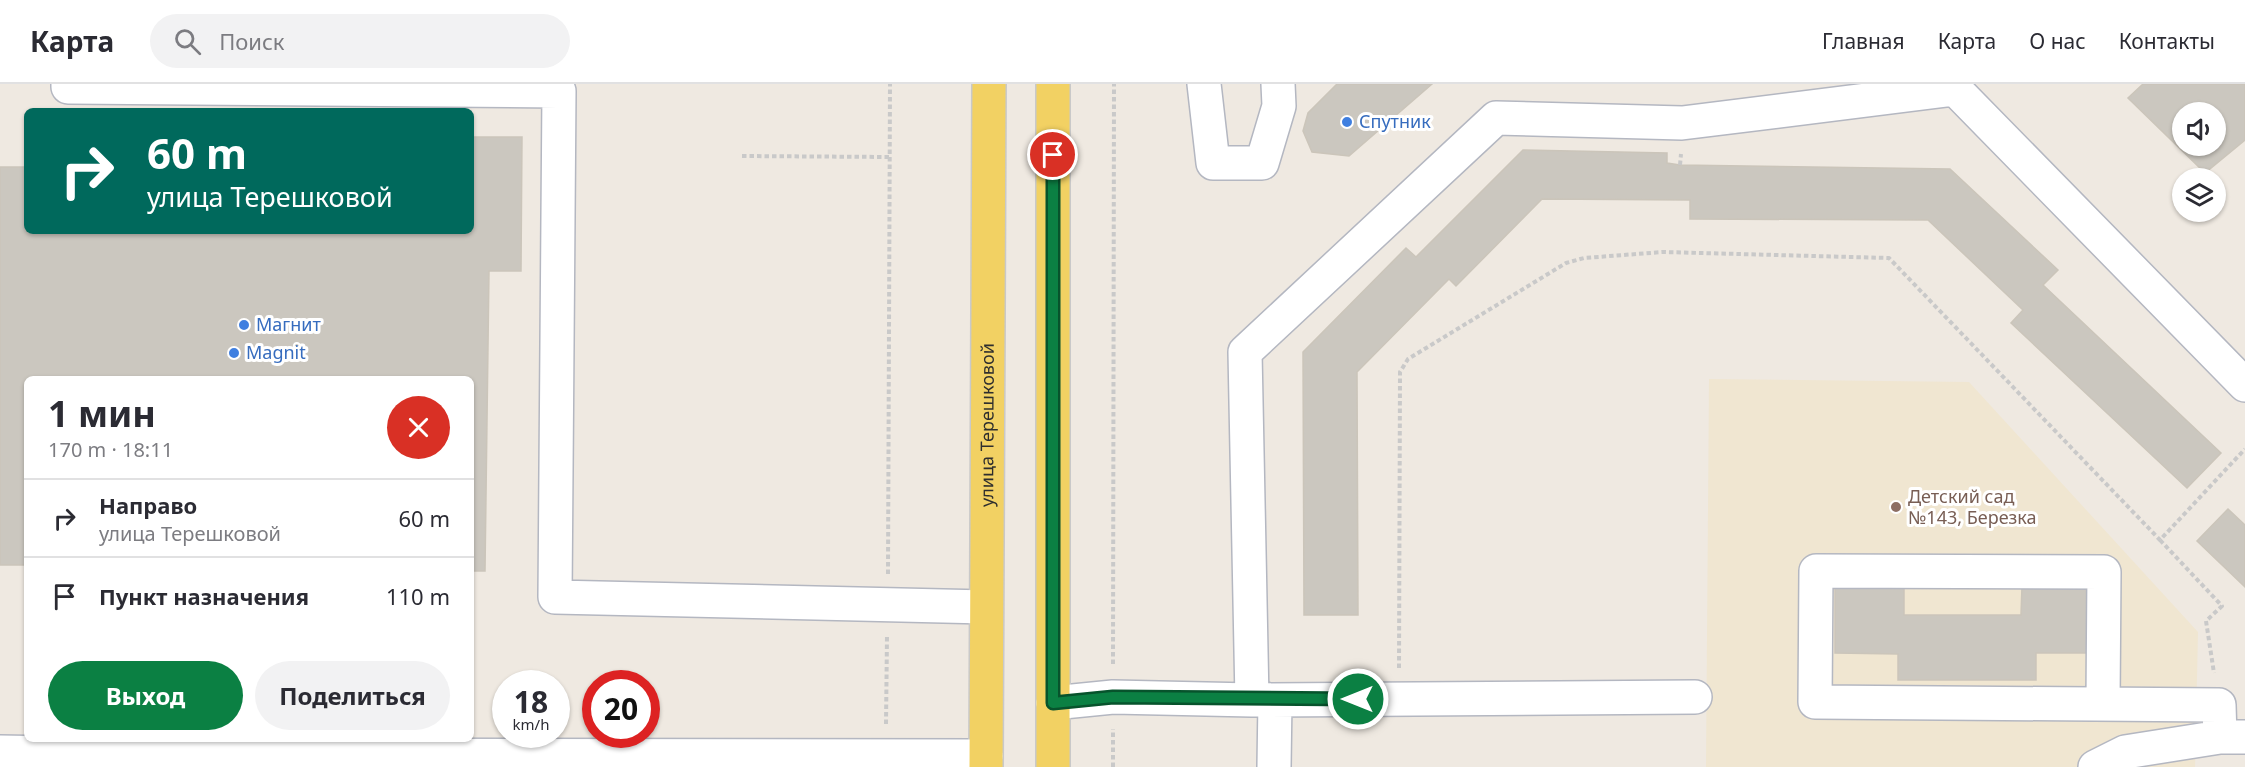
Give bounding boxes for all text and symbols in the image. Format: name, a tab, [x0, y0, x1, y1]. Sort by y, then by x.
search box	[150, 14, 570, 68]
text: Карта	[30, 22, 114, 60]
icon: search	[171, 25, 204, 58]
text: Поиск	[219, 26, 285, 56]
text: Главная	[1822, 27, 1905, 55]
text: Карта	[1938, 27, 1996, 55]
text: О нас	[2029, 27, 2086, 55]
text: Контакты	[2119, 27, 2215, 55]
map controls	[2172, 102, 2226, 222]
button: sound	[2172, 102, 2226, 156]
place label: Спутник	[1359, 109, 1431, 133]
marker: Спутник	[1340, 115, 1354, 129]
text: 60 m	[147, 124, 247, 181]
pin	[1027, 129, 1078, 180]
icon: right	[48, 132, 126, 210]
icon: arrive	[1036, 138, 1069, 171]
button: layers	[2172, 168, 2226, 222]
text: улица Терешковой	[147, 178, 393, 215]
place label: Магнит	[256, 312, 321, 336]
marker: Магнит	[237, 318, 251, 332]
place label: Magnit	[246, 340, 306, 364]
street label: улица Терешковой	[974, 343, 999, 507]
marker: Magnit	[227, 346, 241, 360]
text: 1 мин	[48, 389, 156, 438]
button: close	[387, 396, 450, 459]
text: 170 m · 18:11	[48, 436, 173, 463]
place label: Детский сад №143, Березка	[1908, 484, 2037, 529]
text: Направо	[99, 490, 197, 520]
marker: Детский сад №143, Березка	[1889, 500, 1903, 514]
icon: right	[48, 502, 81, 535]
text: 60 m	[399, 503, 450, 533]
text: улица Терешковой	[99, 520, 281, 547]
icon: arrive	[48, 580, 81, 613]
text: Пункт назначения	[99, 581, 309, 611]
text: 110 m	[386, 581, 450, 611]
button: Выход	[48, 661, 243, 730]
button: Поделиться	[255, 661, 450, 730]
position arrow	[1326, 667, 1390, 731]
speed limit sign: 20	[582, 670, 660, 748]
text: 18	[514, 681, 548, 722]
text: km/h	[513, 714, 549, 734]

